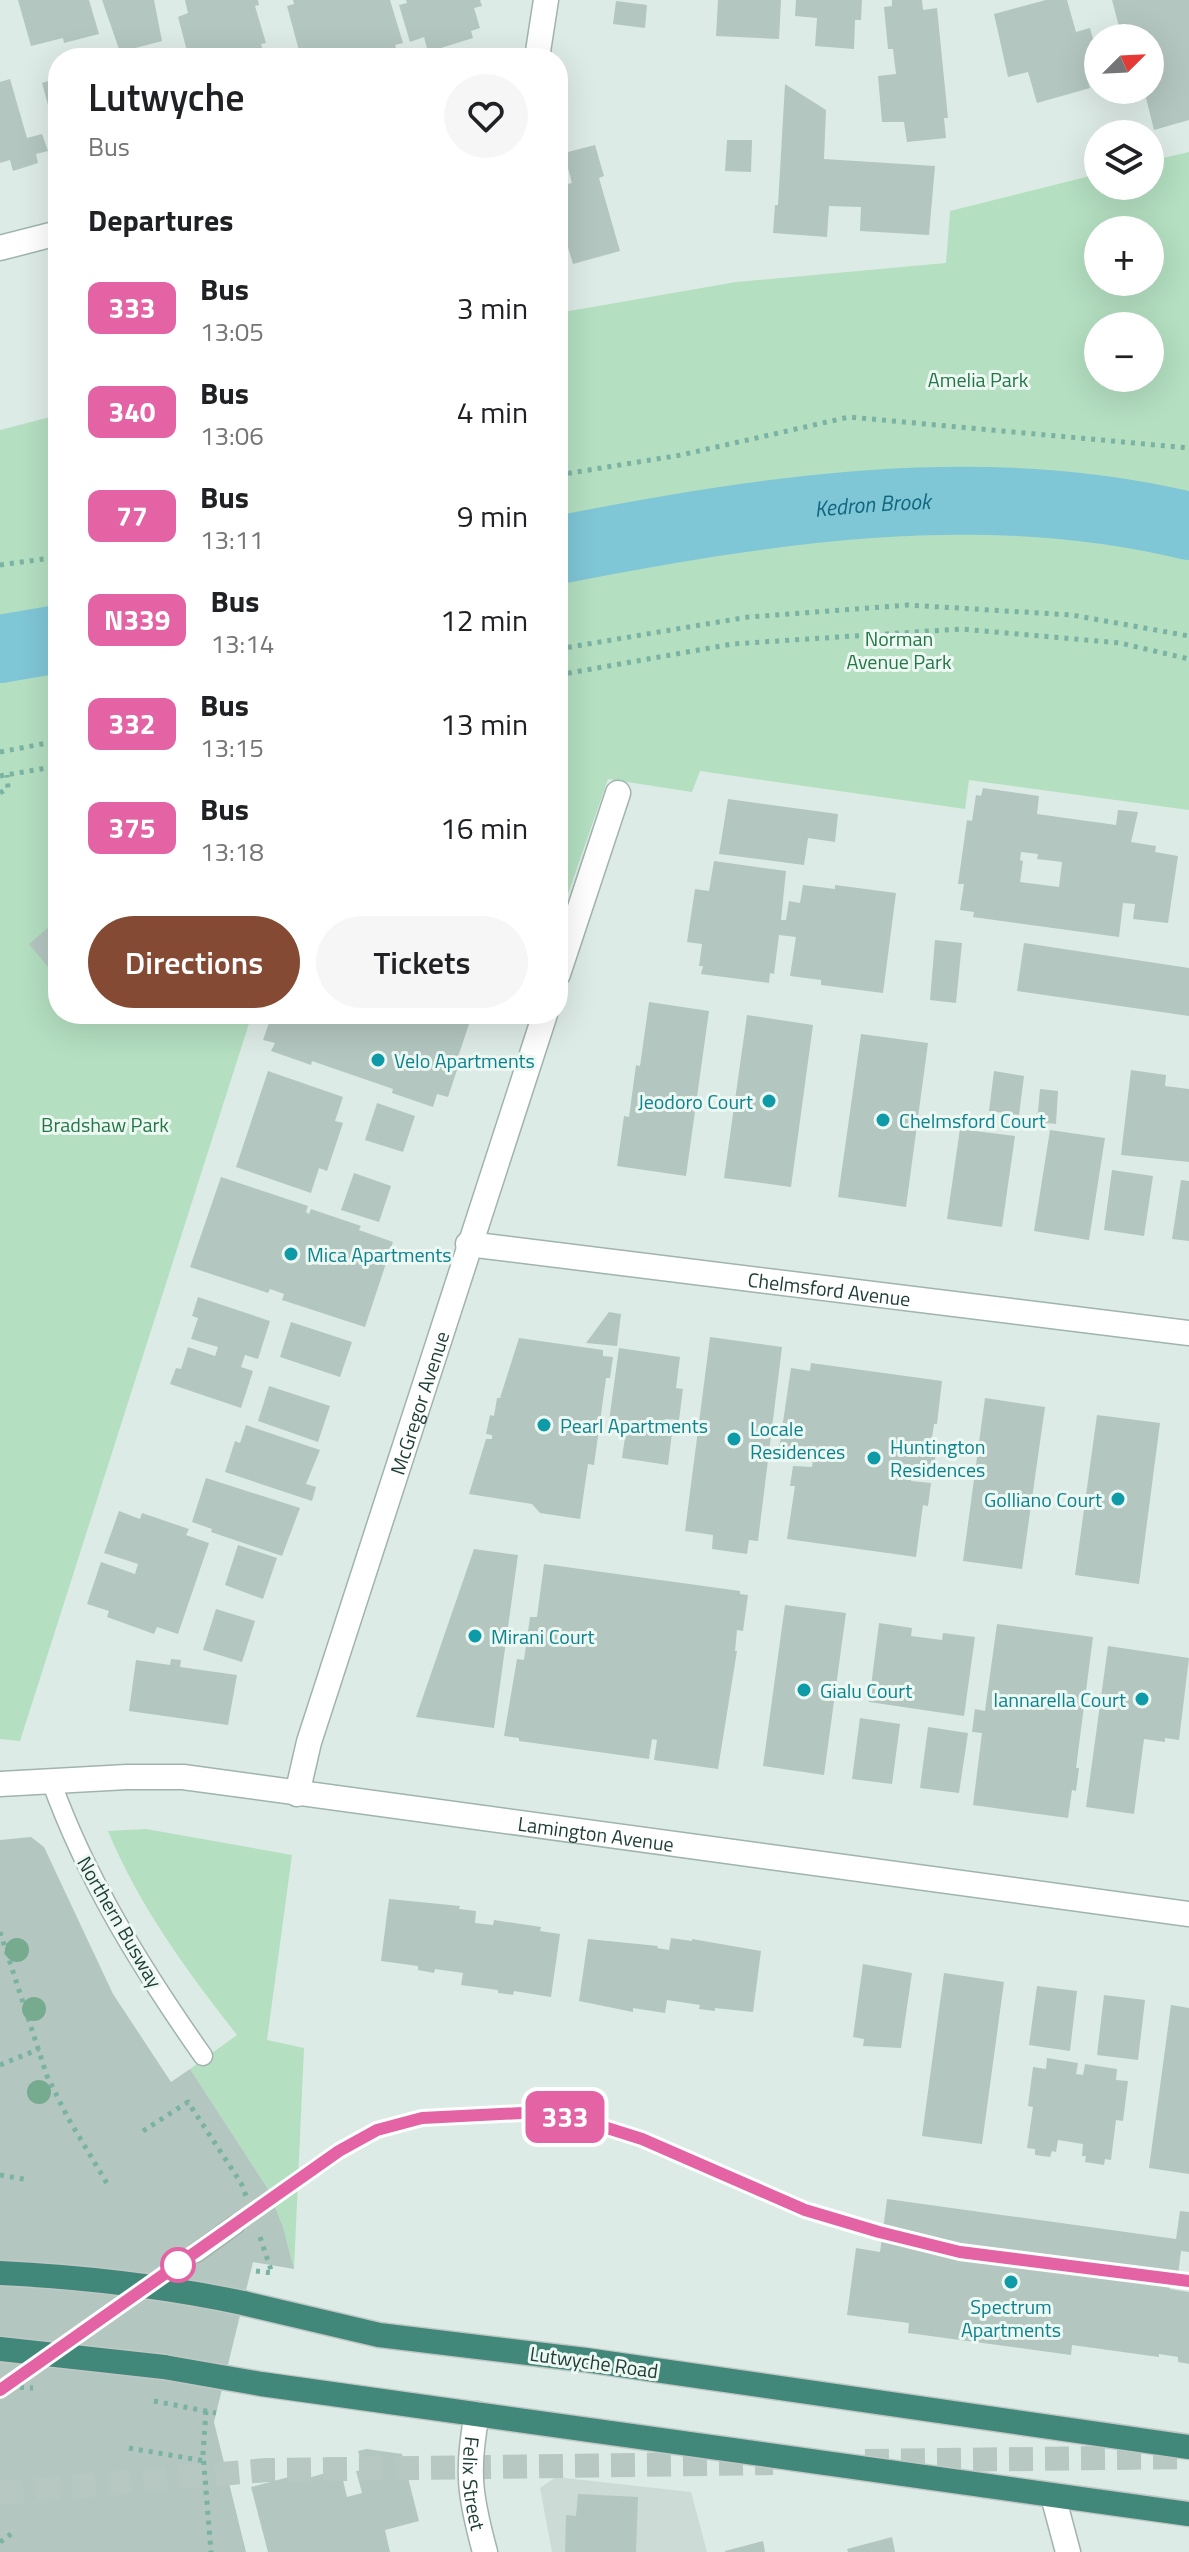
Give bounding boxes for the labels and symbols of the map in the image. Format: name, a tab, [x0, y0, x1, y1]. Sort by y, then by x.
north arrow	[1084, 24, 1164, 104]
park label: Amelia Park	[928, 364, 1029, 395]
water label: Kedron Brook	[813, 484, 933, 526]
park label: Norman Avenue Park	[846, 623, 952, 677]
place label: Velo Apartments	[394, 1045, 535, 1076]
marker: Velo Apartments	[369, 1051, 387, 1069]
place label: Jeodoro Court	[638, 1086, 753, 1117]
marker: Jeodoro Court	[760, 1092, 778, 1110]
place label: Chelmsford Court	[899, 1105, 1046, 1136]
park label: Bradshaw Park	[41, 1109, 169, 1140]
marker: Chelmsford Court	[874, 1111, 892, 1129]
place label: Mica Apartments	[307, 1239, 452, 1270]
marker: Mica Apartments	[282, 1245, 300, 1263]
street label: Chelmsford Avenue	[746, 1263, 912, 1314]
street label: McGregor Avenue	[381, 1327, 457, 1479]
place label: Pearl Apartments	[560, 1410, 708, 1441]
place label: Locale Residences	[750, 1413, 845, 1467]
marker: Pearl Apartments	[535, 1416, 553, 1434]
marker: Locale Residences	[725, 1430, 743, 1448]
place label: Huntington Residences	[890, 1431, 986, 1485]
marker: Huntington Residences	[865, 1449, 883, 1467]
place label: Golliano Court	[984, 1484, 1102, 1515]
marker: Golliano Court	[1109, 1490, 1127, 1508]
place label: Mirani Court	[491, 1621, 594, 1652]
marker: Mirani Court	[466, 1627, 484, 1645]
place label: Gialu Court	[820, 1675, 912, 1706]
marker: Gialu Court	[795, 1681, 813, 1699]
place label: Iannarella Court	[993, 1684, 1126, 1715]
marker: Iannarella Court	[1133, 1690, 1151, 1708]
street label: Lamington Avenue	[516, 1807, 676, 1859]
street label: Northern Busway	[70, 1850, 171, 1994]
line badge: 333	[519, 2091, 611, 2143]
unlabelled marker	[161, 2248, 195, 2282]
marker: Spectrum Apartments	[1002, 2273, 1020, 2291]
place label: Spectrum Apartments	[961, 2291, 1061, 2345]
street label: Lutwyche Road	[528, 2338, 660, 2386]
street label: Felix Street	[455, 2435, 494, 2533]

